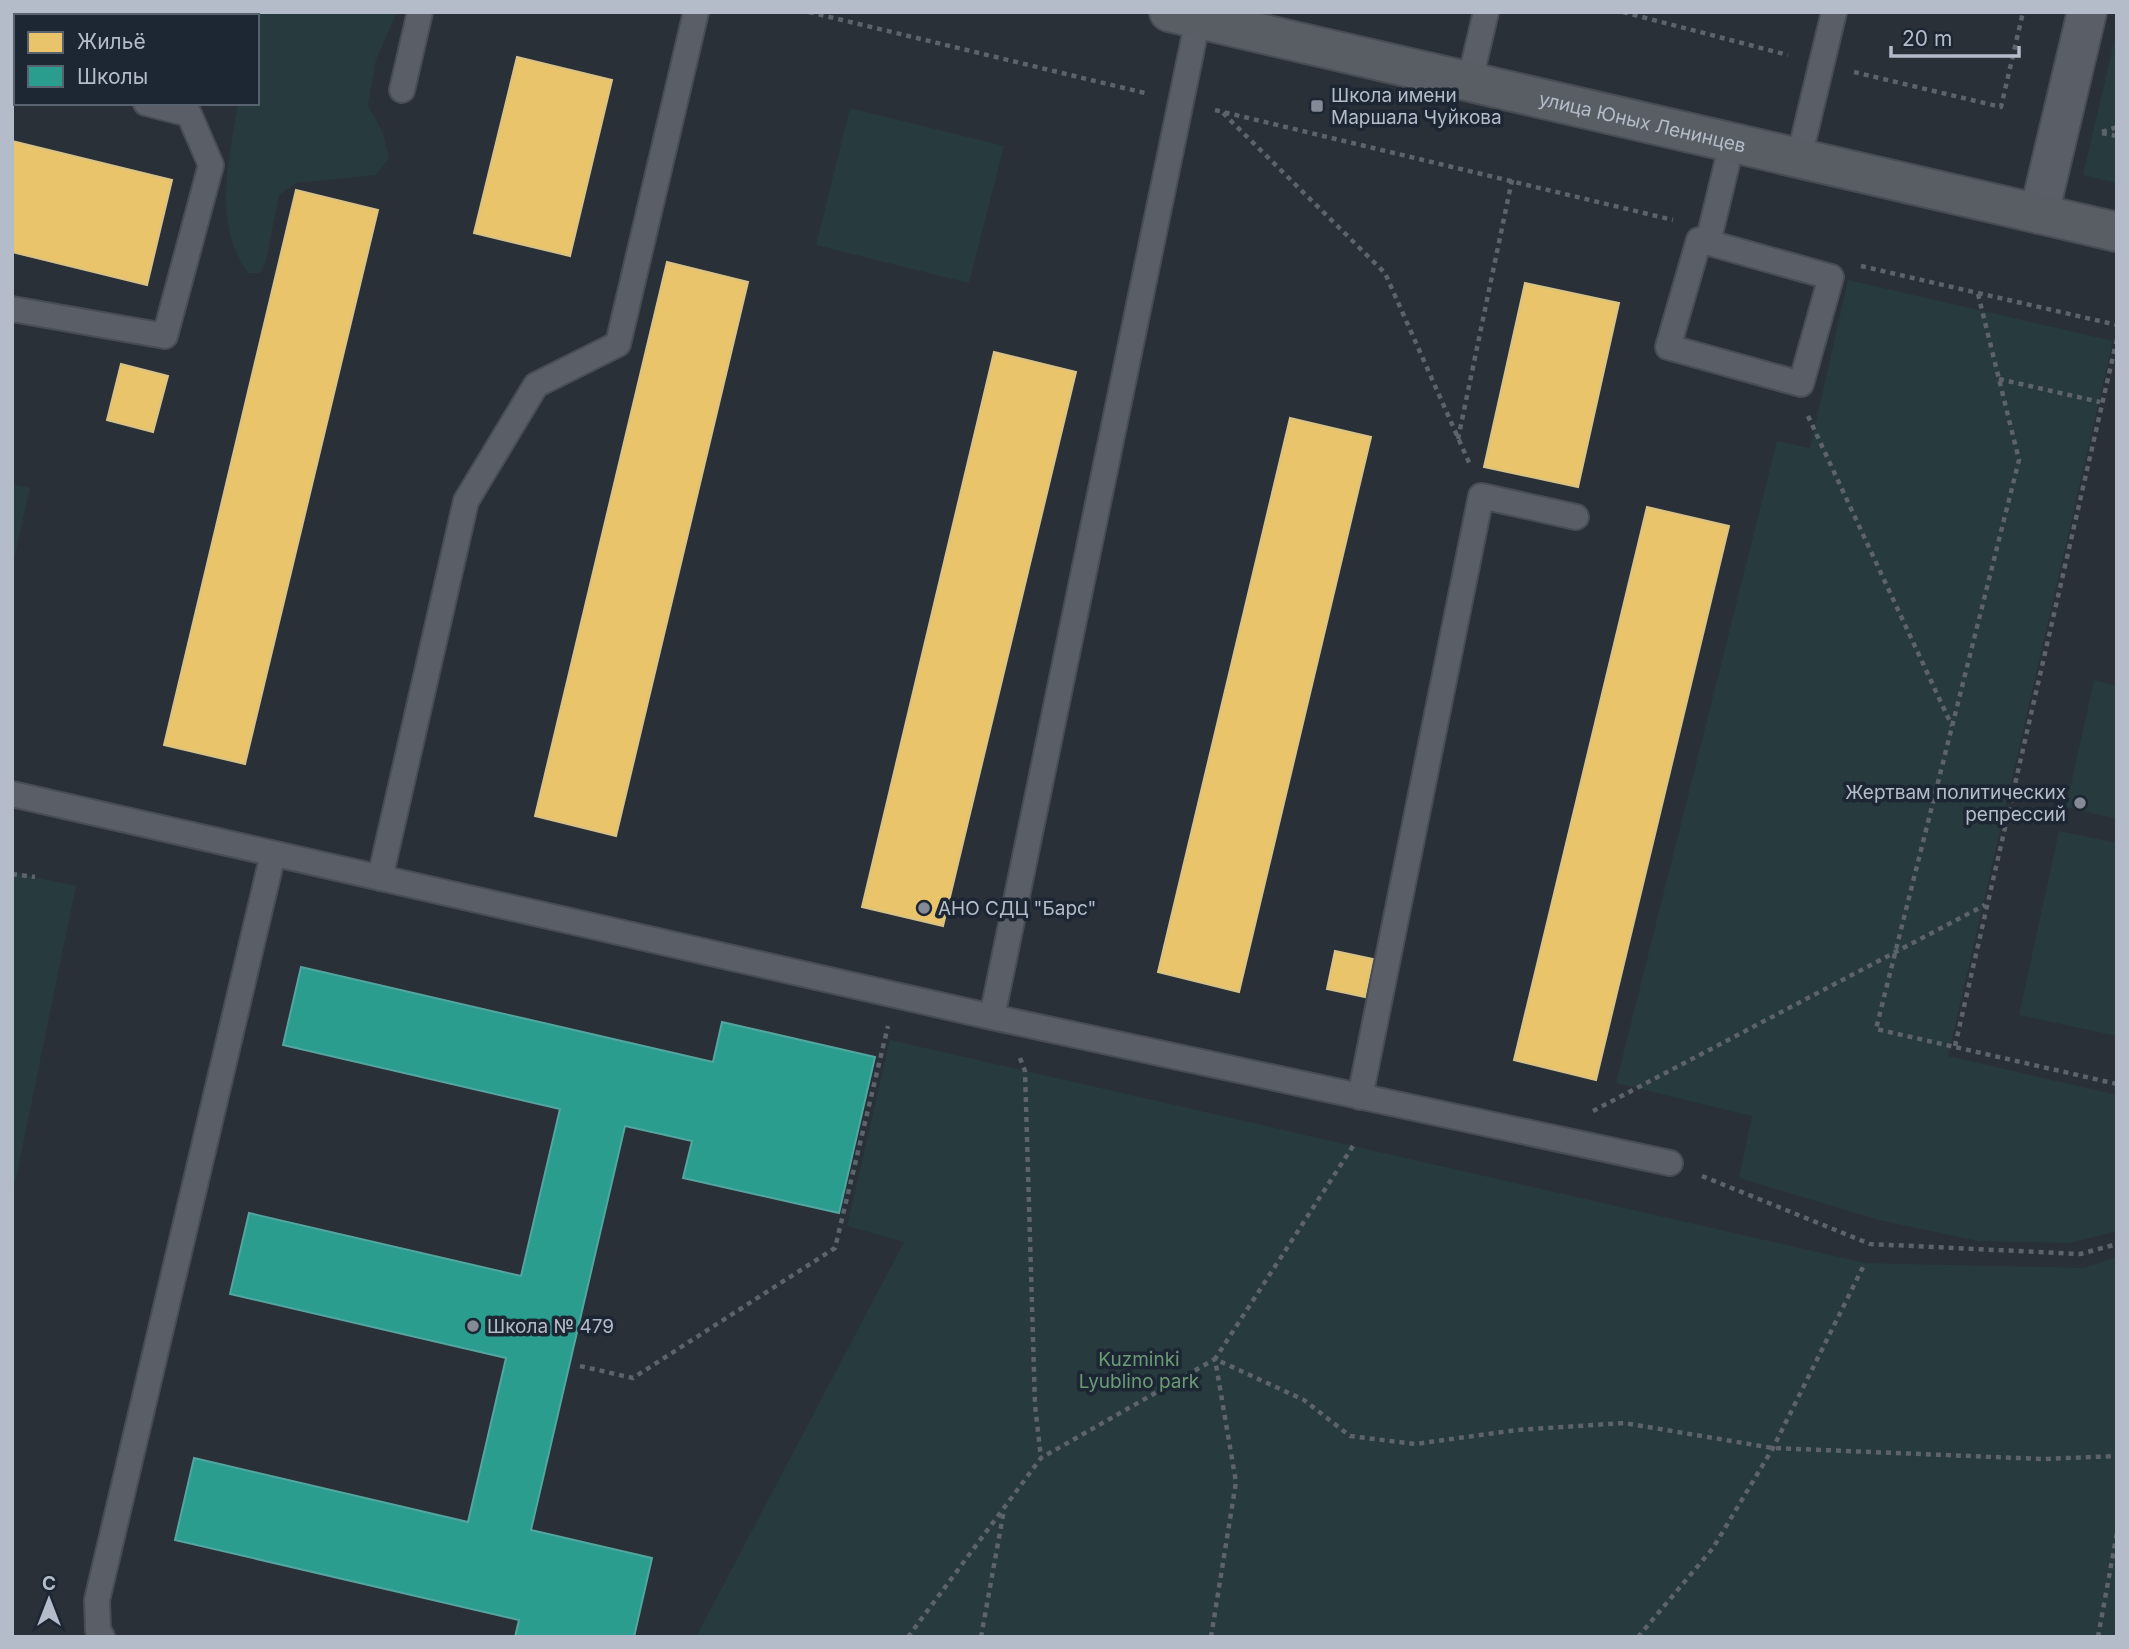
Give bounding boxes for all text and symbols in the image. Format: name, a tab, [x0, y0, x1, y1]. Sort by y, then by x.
legend	[14, 14, 259, 105]
scale bar	[1891, 14, 2019, 58]
text: 20 m	[1902, 26, 1952, 51]
text: Жильё	[77, 29, 146, 54]
text: Школы	[77, 64, 148, 89]
place label: Школа имени Маршала Чуйкова	[1331, 84, 1502, 129]
street label: улица Юных Ленинцев	[1537, 87, 1748, 158]
marker: Школа имени Маршала Чуйкова	[1309, 98, 1325, 114]
place label: Жертвам политических репрессий	[1845, 781, 2066, 826]
marker: Жертвам политических репрессий	[2072, 795, 2088, 811]
place label: АНО СДЦ "Барс"	[938, 897, 1096, 920]
marker: АНО СДЦ "Барс"	[916, 900, 932, 916]
place label: Школа № 479	[487, 1315, 614, 1338]
marker: Школа № 479	[465, 1318, 481, 1334]
park label: Kuzminki Lyublino park	[1079, 1348, 1200, 1393]
north arrow	[14, 1565, 84, 1635]
text: С	[42, 1572, 56, 1595]

